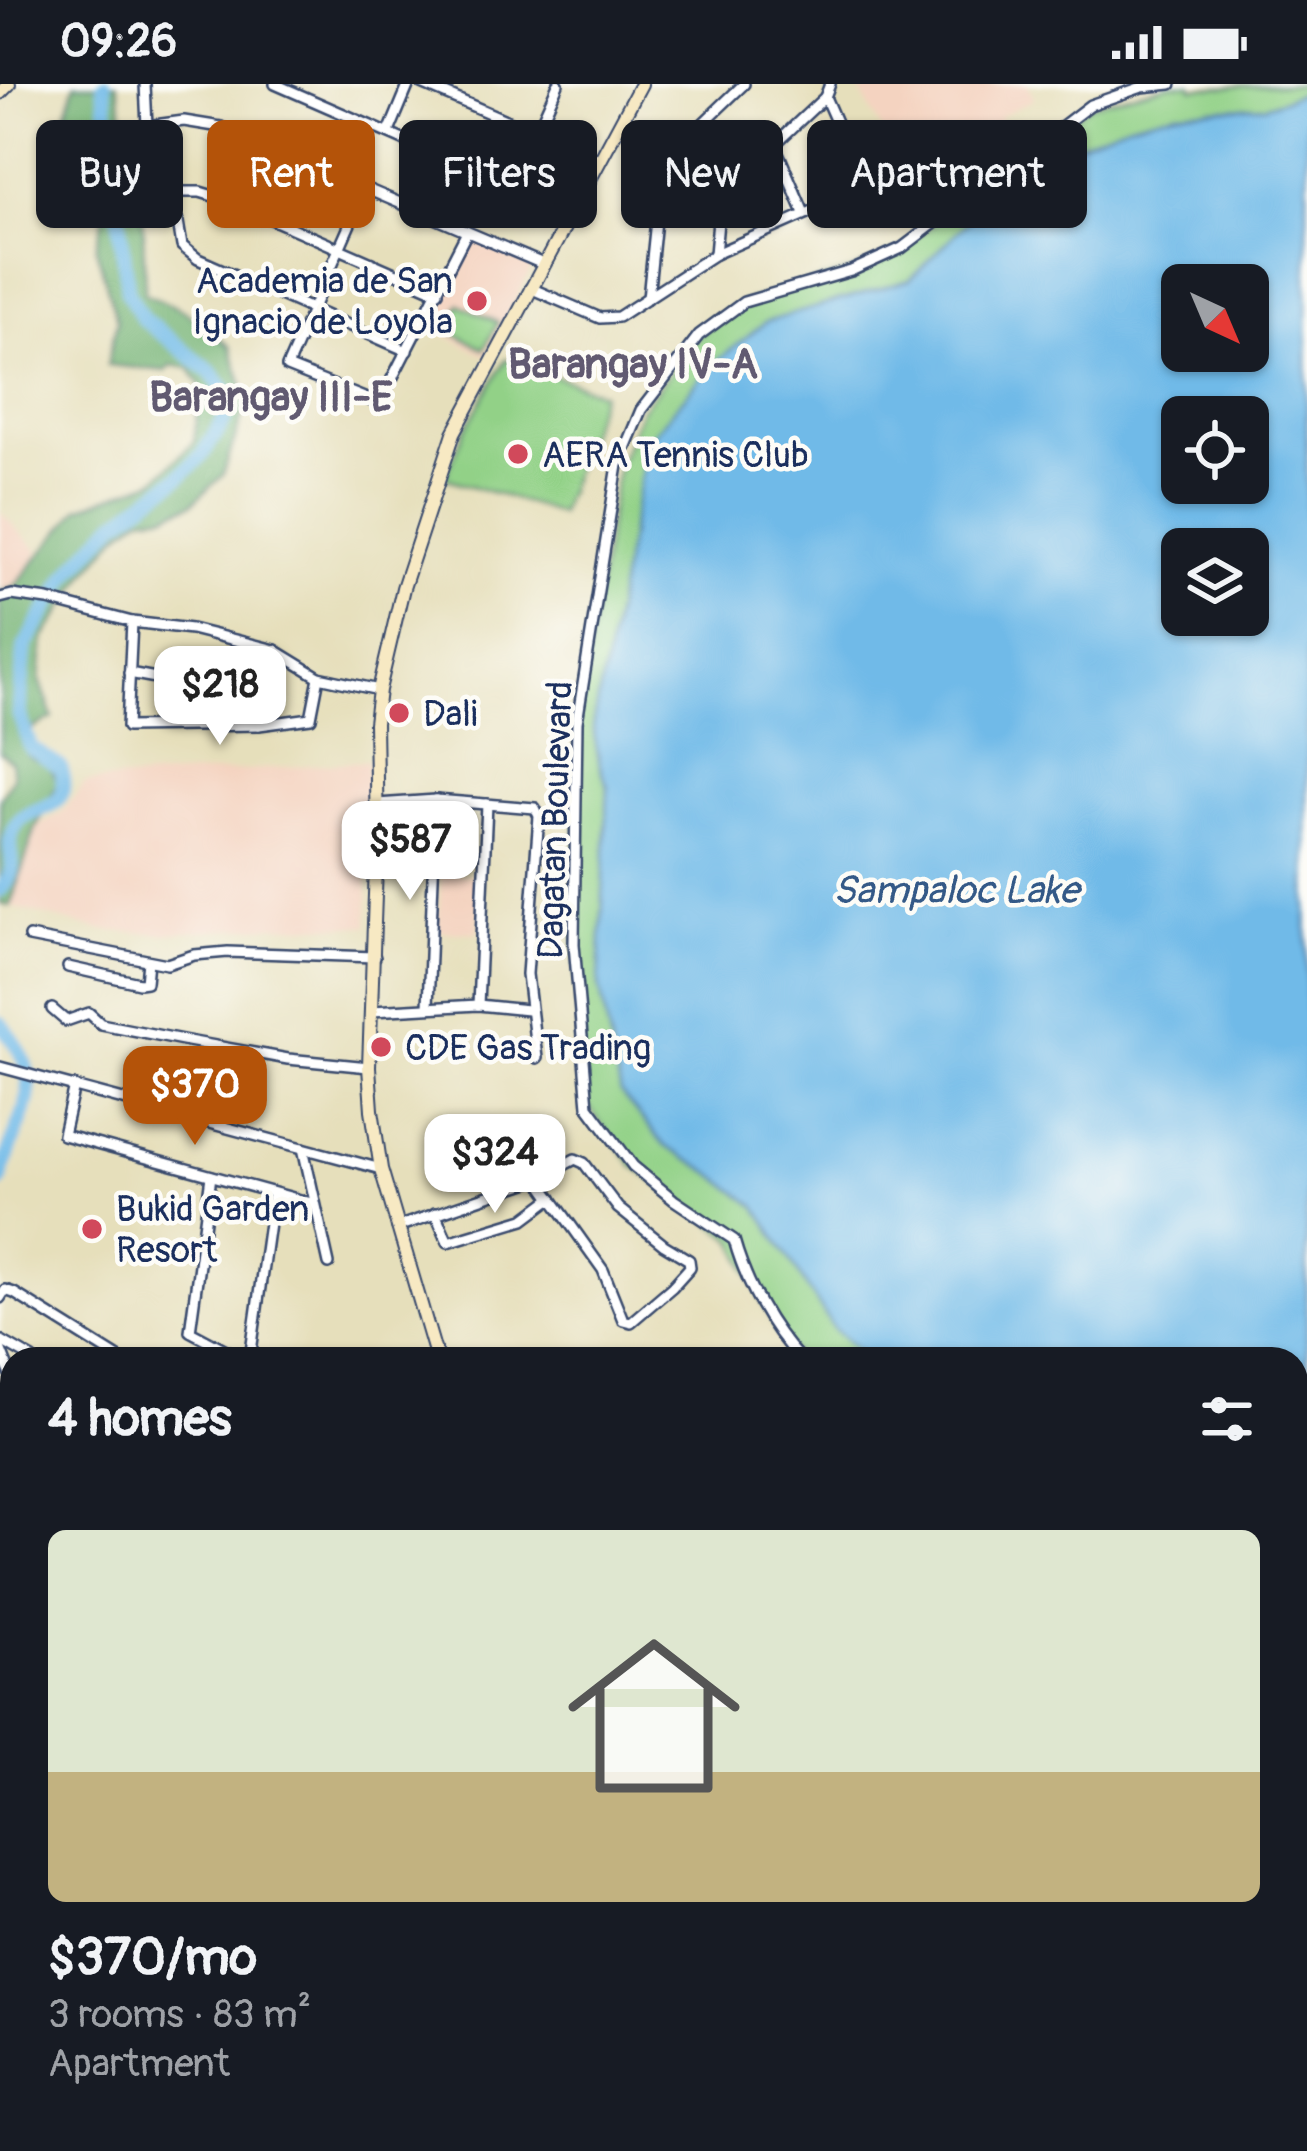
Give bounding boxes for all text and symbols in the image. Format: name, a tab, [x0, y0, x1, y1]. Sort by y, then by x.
text: 09:26	[60, 14, 177, 70]
chip: Buy	[36, 120, 183, 228]
chip: Rent	[207, 120, 375, 228]
chip: Filters	[399, 120, 597, 228]
chip: New	[621, 120, 783, 228]
chip: Apartment	[807, 120, 1087, 228]
place label: Academia de San Ignacio de Loyola	[193, 259, 453, 345]
north arrow	[1161, 264, 1269, 372]
map controls	[1161, 264, 1269, 636]
marker: Academia de San Ignacio de Loyola	[464, 288, 490, 314]
district label: Barangay IV-A	[508, 339, 758, 391]
district label: Barangay III-E	[149, 372, 393, 424]
button: locate	[1161, 396, 1269, 504]
place label: AERA Tennis Club	[542, 433, 809, 478]
marker: AERA Tennis Club	[505, 441, 531, 467]
button: layers	[1161, 528, 1269, 636]
pin: $218	[149, 646, 291, 748]
text: $218	[181, 660, 259, 709]
street label: Dagatan Boulevard	[528, 680, 583, 960]
place label: Dali	[423, 692, 477, 737]
marker: Dali	[386, 700, 412, 726]
pin: $587	[339, 801, 481, 903]
text: $587	[369, 815, 451, 864]
water label: Sampaloc Lake	[833, 866, 1083, 915]
place label: CDE Gas Trading	[405, 1026, 651, 1071]
marker: CDE Gas Trading	[368, 1034, 394, 1060]
pin: $370	[124, 1046, 266, 1148]
text: $370	[150, 1060, 240, 1109]
pin: $324	[424, 1114, 566, 1216]
text: $324	[451, 1128, 539, 1177]
place label: Bukid Garden Resort	[116, 1187, 310, 1273]
marker: Bukid Garden Resort	[79, 1216, 105, 1242]
icon: filters	[1194, 1386, 1260, 1452]
text: 4 homes	[48, 1387, 232, 1451]
icon: home	[546, 1608, 762, 1824]
text: $370/mo	[48, 1926, 257, 1990]
text: 3 rooms · 83 m²	[48, 1990, 311, 2039]
text: Apartment	[48, 2039, 230, 2088]

